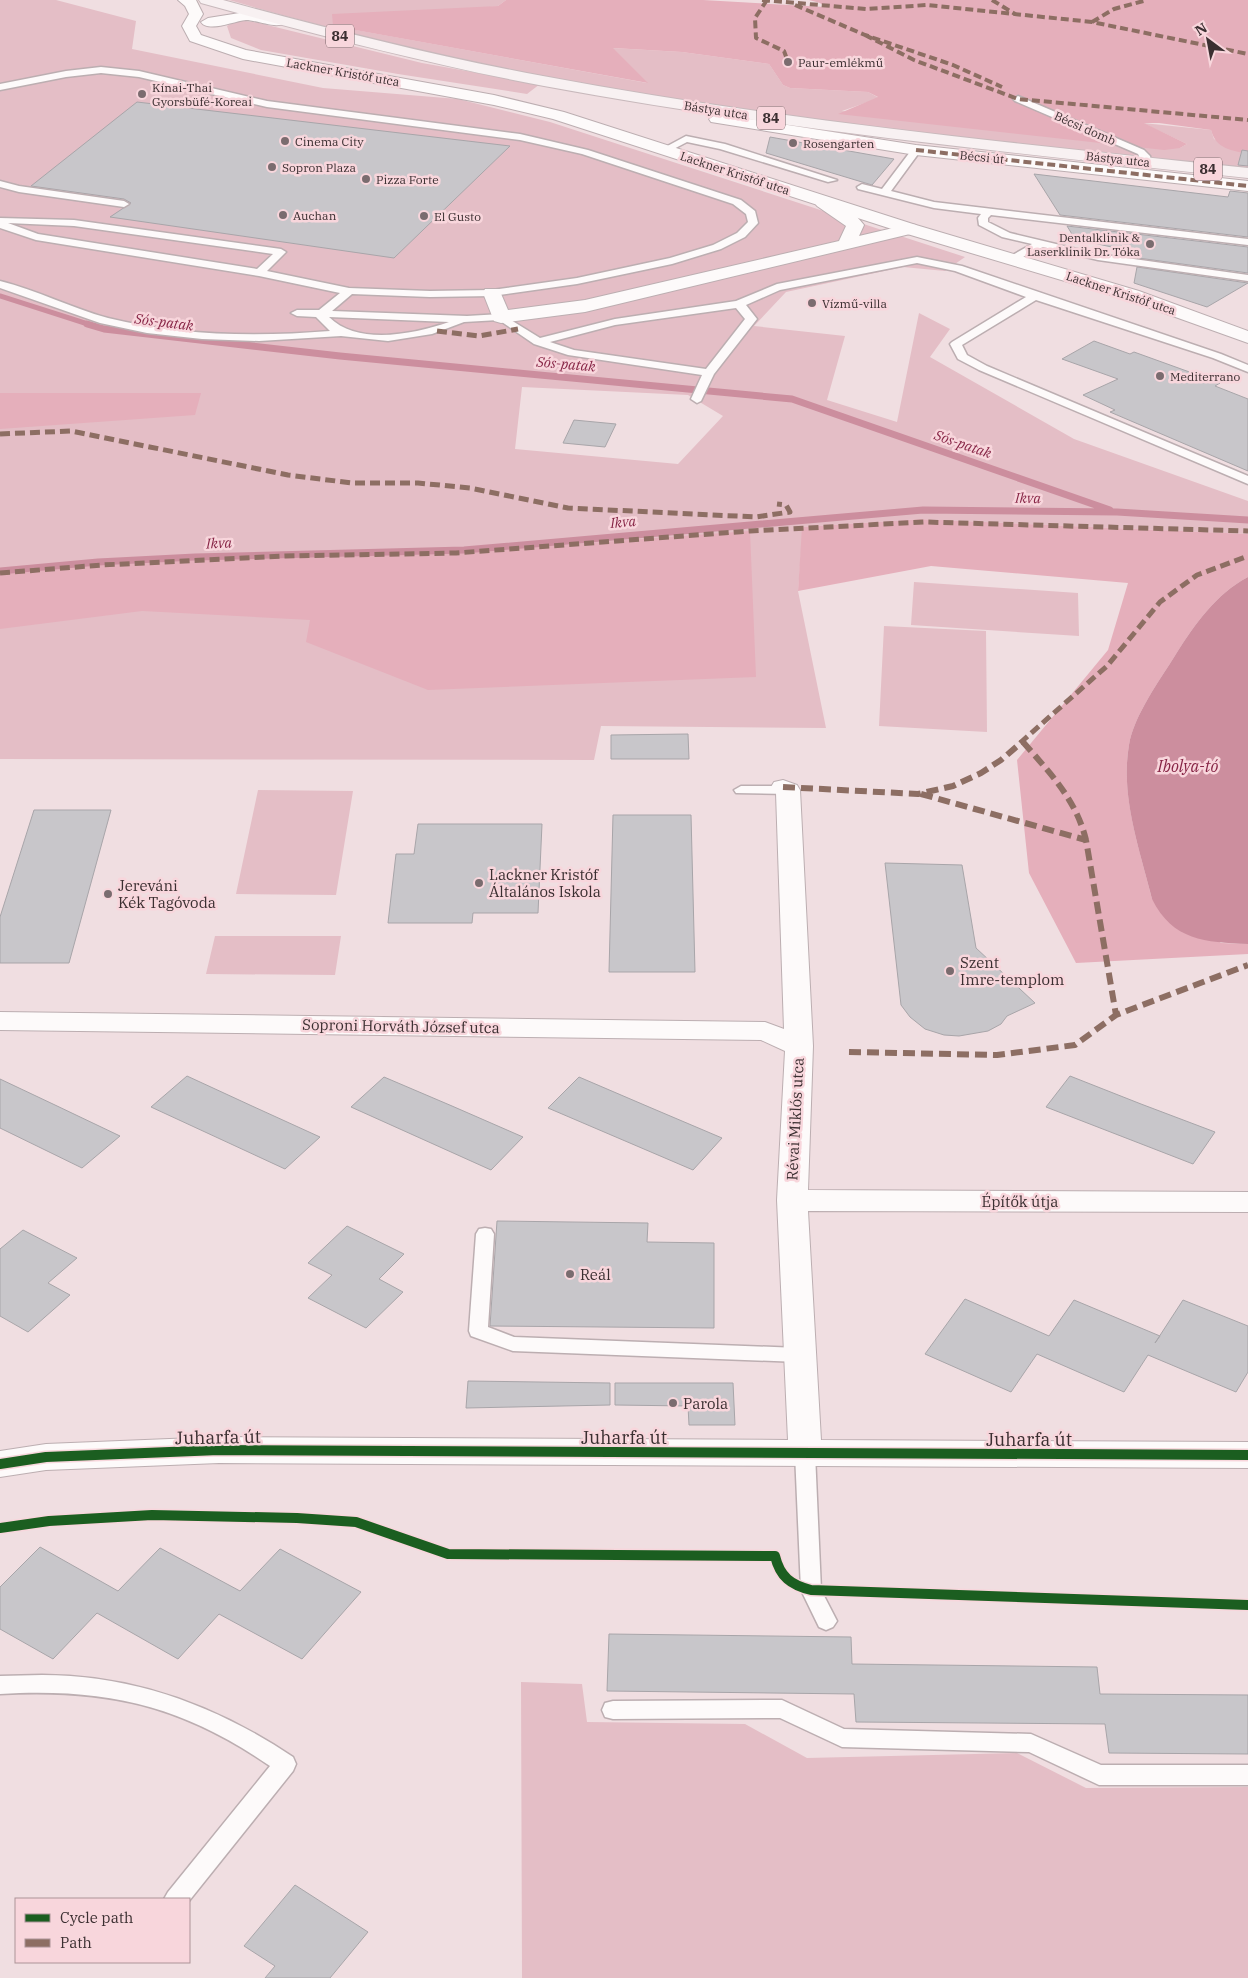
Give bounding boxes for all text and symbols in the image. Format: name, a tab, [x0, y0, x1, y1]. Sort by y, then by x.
north arrow	[1183, 15, 1233, 65]
text: N	[1192, 18, 1211, 40]
road number: 84	[326, 24, 354, 48]
street label: Lackner Kristóf utca	[285, 55, 401, 89]
place label: Paur-emlékmű	[798, 55, 884, 70]
marker: Paur-emlékmű	[782, 56, 794, 68]
place label: Kínai-Thai Gyorsbüfé-Koreai	[152, 80, 252, 109]
marker: Kínai-Thai Gyorsbüfé-Koreai	[136, 88, 148, 100]
street label: Bástya utca	[683, 98, 749, 123]
road number: 84	[757, 106, 785, 130]
street label: Bécsi domb	[1052, 108, 1118, 148]
place label: Cinema City	[295, 134, 364, 149]
marker: Cinema City	[279, 135, 291, 147]
place label: Rosengarten	[803, 136, 875, 151]
marker: Rosengarten	[787, 137, 799, 149]
street label: Bécsi út	[959, 147, 1005, 167]
street label: Lackner Kristóf utca	[678, 148, 792, 198]
street label: Bástya utca	[1085, 148, 1151, 170]
road number: 84	[1194, 157, 1222, 180]
place label: Sopron Plaza	[282, 160, 356, 175]
marker: Sopron Plaza	[266, 161, 278, 173]
place label: Pizza Forte	[376, 172, 439, 187]
marker: Pizza Forte	[360, 173, 372, 185]
place label: Auchan	[293, 208, 337, 223]
marker: Auchan	[277, 209, 289, 221]
place label: El Gusto	[434, 209, 481, 224]
marker: El Gusto	[418, 210, 430, 222]
place label: Dentalklinik & Laserklinik Dr. Tóka	[1027, 230, 1140, 259]
marker: Dentalklinik & Laserklinik Dr. Tóka	[1144, 238, 1156, 250]
street label: Lackner Kristóf utca	[1064, 268, 1178, 318]
place label: Vízmű-villa	[822, 296, 887, 311]
marker: Vízmű-villa	[806, 297, 818, 309]
water label: Sós-patak	[132, 309, 195, 335]
water label: Sós-patak	[535, 352, 597, 376]
place label: Mediterrano	[1170, 369, 1241, 384]
marker: Mediterrano	[1154, 370, 1166, 382]
water label: Sós-patak	[931, 425, 995, 462]
water label: Ikva	[1014, 489, 1041, 507]
water label: Ikva	[608, 512, 637, 532]
water label: Ikva	[205, 534, 233, 552]
water label: Ibolya-tó	[1157, 756, 1218, 776]
place label: Lackner Kristóf Általános Iskola	[489, 865, 601, 901]
place label: Jereváni Kék Tagóvoda	[118, 876, 216, 912]
marker: Lackner Kristóf Általános Iskola	[473, 877, 485, 889]
marker: Jereváni Kék Tagóvoda	[102, 888, 114, 900]
place label: Szent Imre-templom	[960, 953, 1064, 989]
marker: Szent Imre-templom	[944, 965, 956, 977]
street label: Soproni Horváth József utca	[302, 1015, 500, 1037]
street label: Révai Miklós utca	[782, 1057, 808, 1181]
street label: Építők útja	[982, 1192, 1058, 1211]
place label: Reál	[580, 1265, 611, 1284]
marker: Reál	[564, 1268, 576, 1280]
place label: Parola	[683, 1394, 728, 1413]
marker: Parola	[667, 1397, 679, 1409]
street label: Juharfa út	[175, 1425, 261, 1449]
street label: Juharfa út	[581, 1426, 667, 1449]
street label: Juharfa út	[986, 1428, 1072, 1451]
legend	[15, 1898, 190, 1963]
text: Cycle path	[60, 1908, 133, 1927]
text: Path	[60, 1933, 92, 1952]

